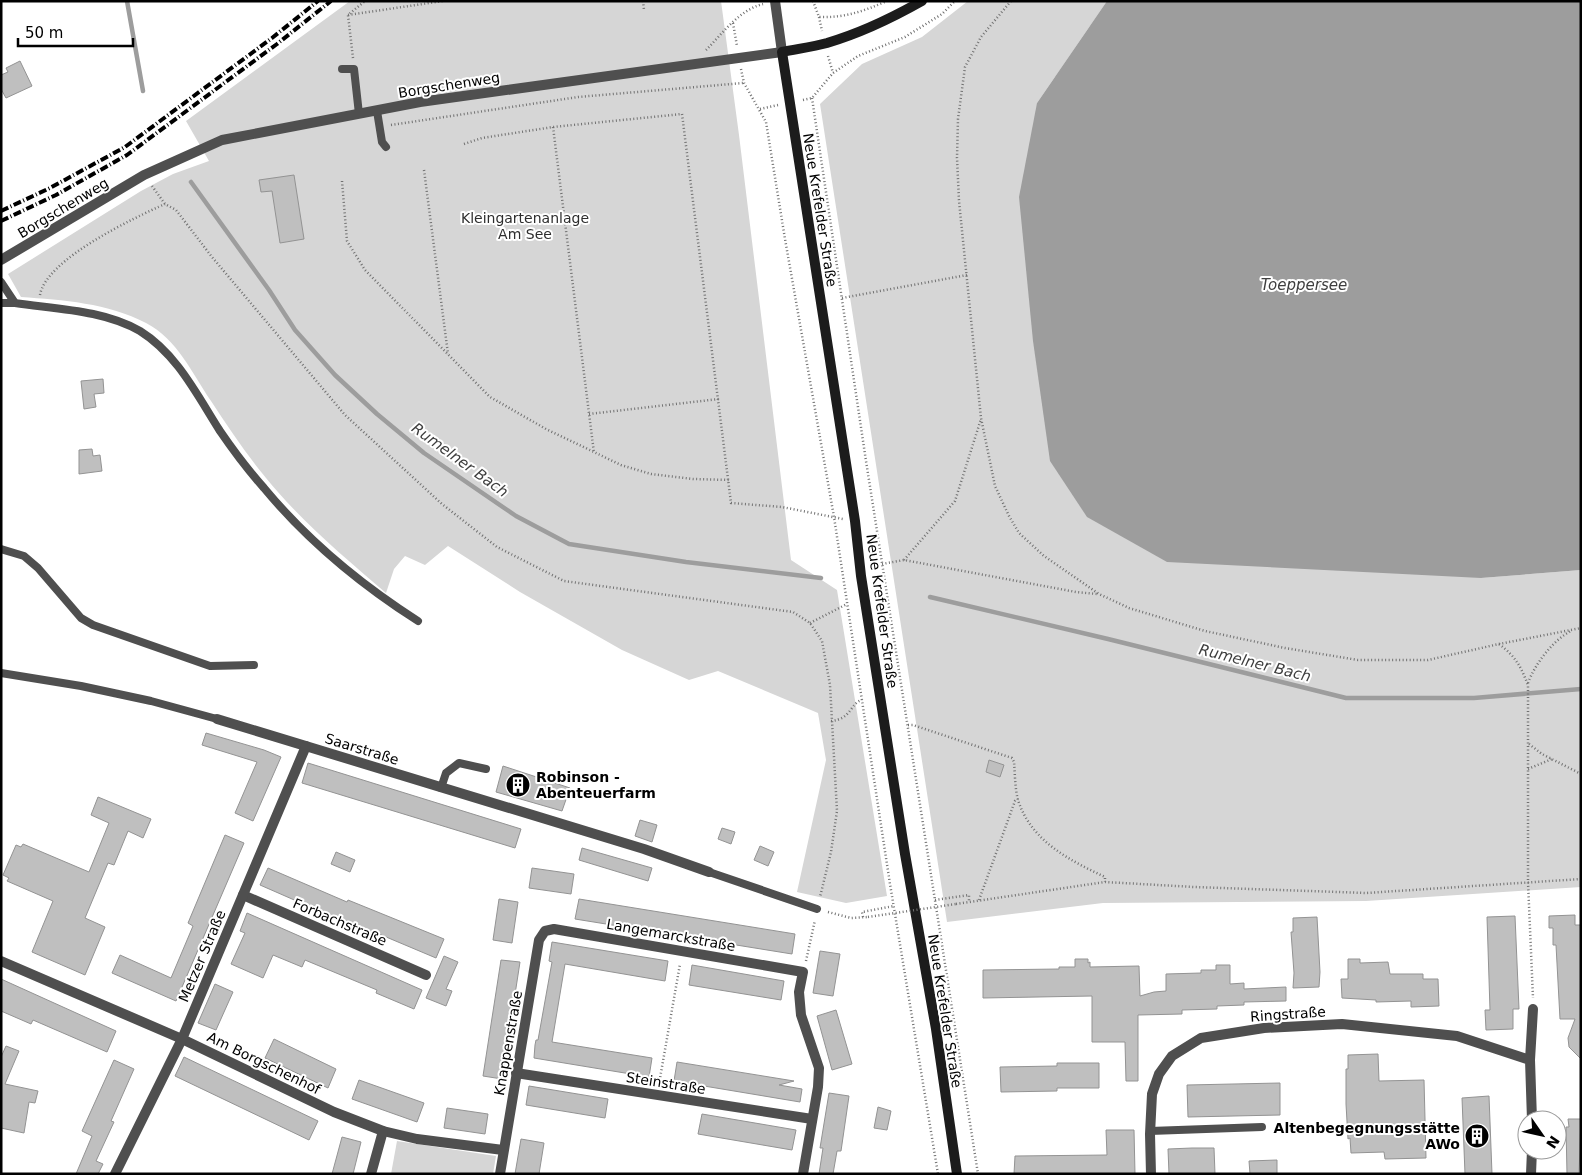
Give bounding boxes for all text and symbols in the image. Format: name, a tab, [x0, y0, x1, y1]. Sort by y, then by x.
scale bar	[18, 15, 132, 47]
text: 50 m	[25, 24, 63, 42]
street label: Borgschenweg	[397, 69, 501, 101]
street label: Neue Krefelder Straße	[800, 132, 840, 288]
street label: Borgschenweg	[15, 175, 111, 241]
park label: Kleingartenanlage Am See	[461, 210, 589, 242]
water label: Toeppersee	[1261, 276, 1347, 294]
water label: Rumelner Bach	[408, 419, 512, 501]
street label: Neue Krefelder Straße	[863, 533, 901, 689]
water label: Rumelner Bach	[1197, 640, 1313, 686]
street label: Saarstraße	[323, 730, 401, 768]
place label: Robinson - Abenteuerfarm	[536, 769, 656, 801]
building icon: Robinson - Abenteuerfarm	[505, 772, 531, 798]
street label: Forbachstraße	[291, 895, 389, 949]
street label: Metzer Straße	[175, 908, 229, 1004]
street label: Langemarckstraße	[605, 916, 737, 954]
street label: Neue Krefelder Straße	[925, 933, 965, 1089]
street label: Knappenstraße	[491, 989, 525, 1097]
street label: Ringstraße	[1250, 1003, 1326, 1025]
street label: Am Borgschenhof	[205, 1029, 324, 1098]
street label: Steinstraße	[625, 1069, 707, 1097]
north arrow	[1517, 1110, 1567, 1160]
place label: Altenbegegnungsstätte AWo	[1274, 1120, 1460, 1152]
building icon: Altenbegegnungsstätte AWo	[1464, 1123, 1490, 1149]
text: N	[1543, 1133, 1563, 1152]

